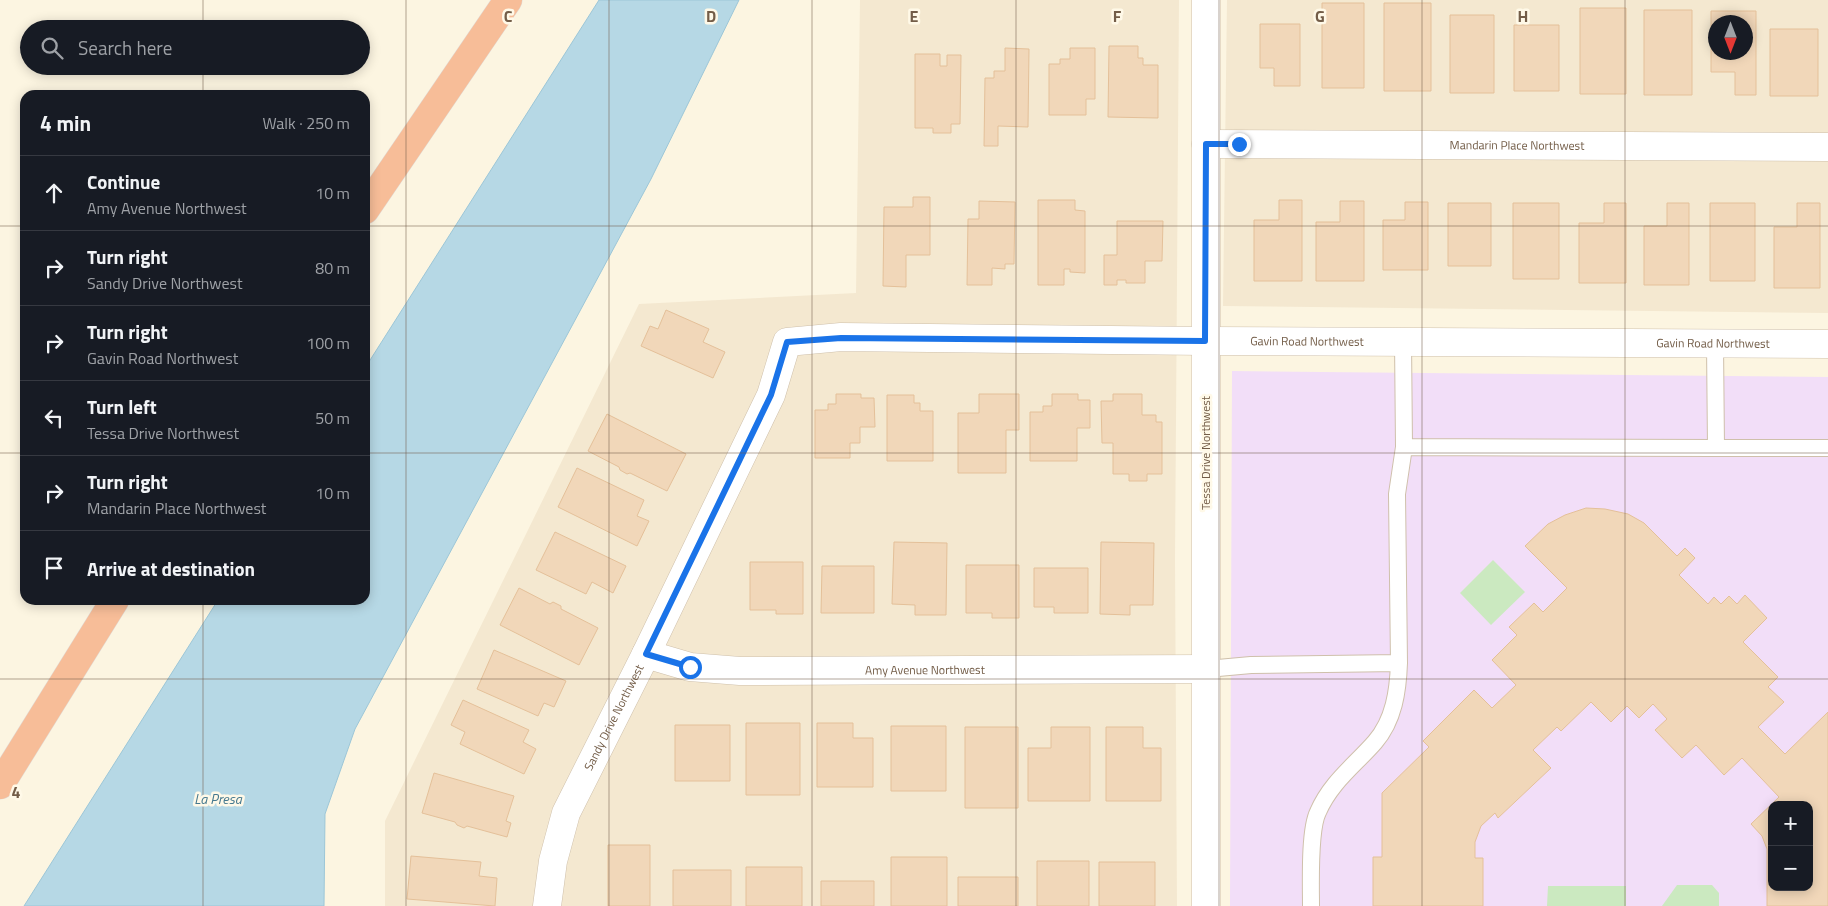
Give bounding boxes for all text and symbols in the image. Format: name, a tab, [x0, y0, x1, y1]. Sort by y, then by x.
text: C	[504, 4, 513, 28]
text: D	[706, 4, 716, 28]
text: E	[910, 4, 919, 28]
text: F	[1113, 4, 1122, 28]
text: G	[1315, 4, 1325, 28]
text: H	[1518, 4, 1528, 28]
north arrow	[1708, 15, 1753, 60]
search box	[20, 20, 370, 75]
text: Search here	[78, 33, 172, 62]
icon: search	[38, 34, 66, 62]
text: 4 min	[40, 107, 91, 139]
text: Walk · 250 m	[262, 111, 350, 135]
route end	[1228, 133, 1251, 156]
street label: Mandarin Place Northwest	[1450, 135, 1585, 155]
text: Continue	[87, 167, 160, 196]
icon: ahead	[40, 179, 68, 207]
text: 10 m	[315, 181, 350, 205]
text: Amy Avenue Northwest	[87, 196, 247, 220]
text: Turn right	[87, 242, 168, 271]
icon: right	[40, 254, 68, 282]
text: 80 m	[315, 256, 350, 280]
text: Sandy Drive Northwest	[87, 271, 243, 295]
text: Turn right	[87, 317, 168, 346]
icon: right	[40, 329, 68, 357]
text: 100 m	[306, 331, 350, 355]
street label: Gavin Road Northwest	[1250, 331, 1365, 351]
street label: Gavin Road Northwest	[1656, 333, 1771, 353]
text: Gavin Road Northwest	[87, 346, 238, 370]
text: Turn left	[87, 392, 157, 421]
street label: Tessa Drive Northwest	[1196, 395, 1215, 510]
icon: left	[40, 404, 68, 432]
text: 50 m	[315, 406, 350, 430]
text: Tessa Drive Northwest	[87, 421, 239, 445]
text: Turn right	[87, 467, 168, 496]
icon: right	[40, 479, 68, 507]
text: 10 m	[315, 481, 350, 505]
text: Mandarin Place Northwest	[87, 496, 266, 520]
icon: arrive	[40, 554, 68, 582]
text: Arrive at destination	[87, 554, 255, 583]
route start	[679, 656, 702, 679]
street label: Sandy Drive Northwest	[579, 660, 649, 774]
street label: Amy Avenue Northwest	[865, 660, 986, 679]
text: 4	[12, 780, 21, 804]
water label: La Presa	[194, 788, 243, 809]
map controls	[1768, 801, 1813, 891]
button: +	[1768, 801, 1813, 846]
button: −	[1768, 846, 1813, 891]

